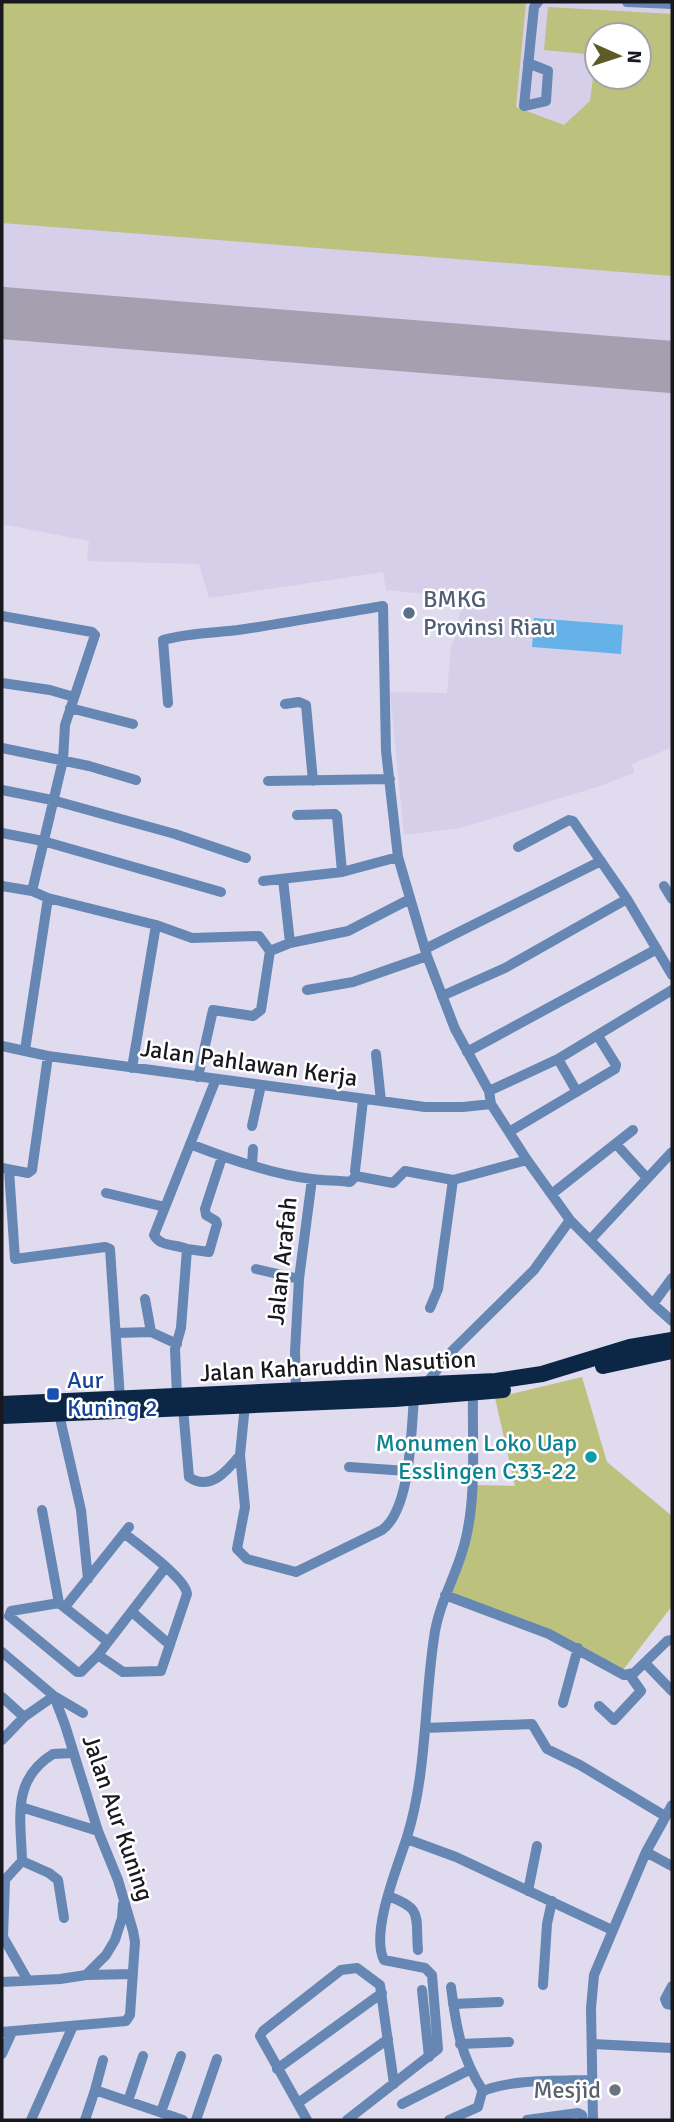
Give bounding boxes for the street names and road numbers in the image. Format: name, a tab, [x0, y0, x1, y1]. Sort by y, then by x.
street label: Jalan Pahlawan Kerja	[139, 1033, 359, 1093]
street label: Jalan Arafah	[260, 1195, 304, 1327]
street label: Jalan Kaharuddin Nasution	[199, 1344, 477, 1388]
street label: Jalan Aur Kuning	[76, 1731, 160, 1905]

